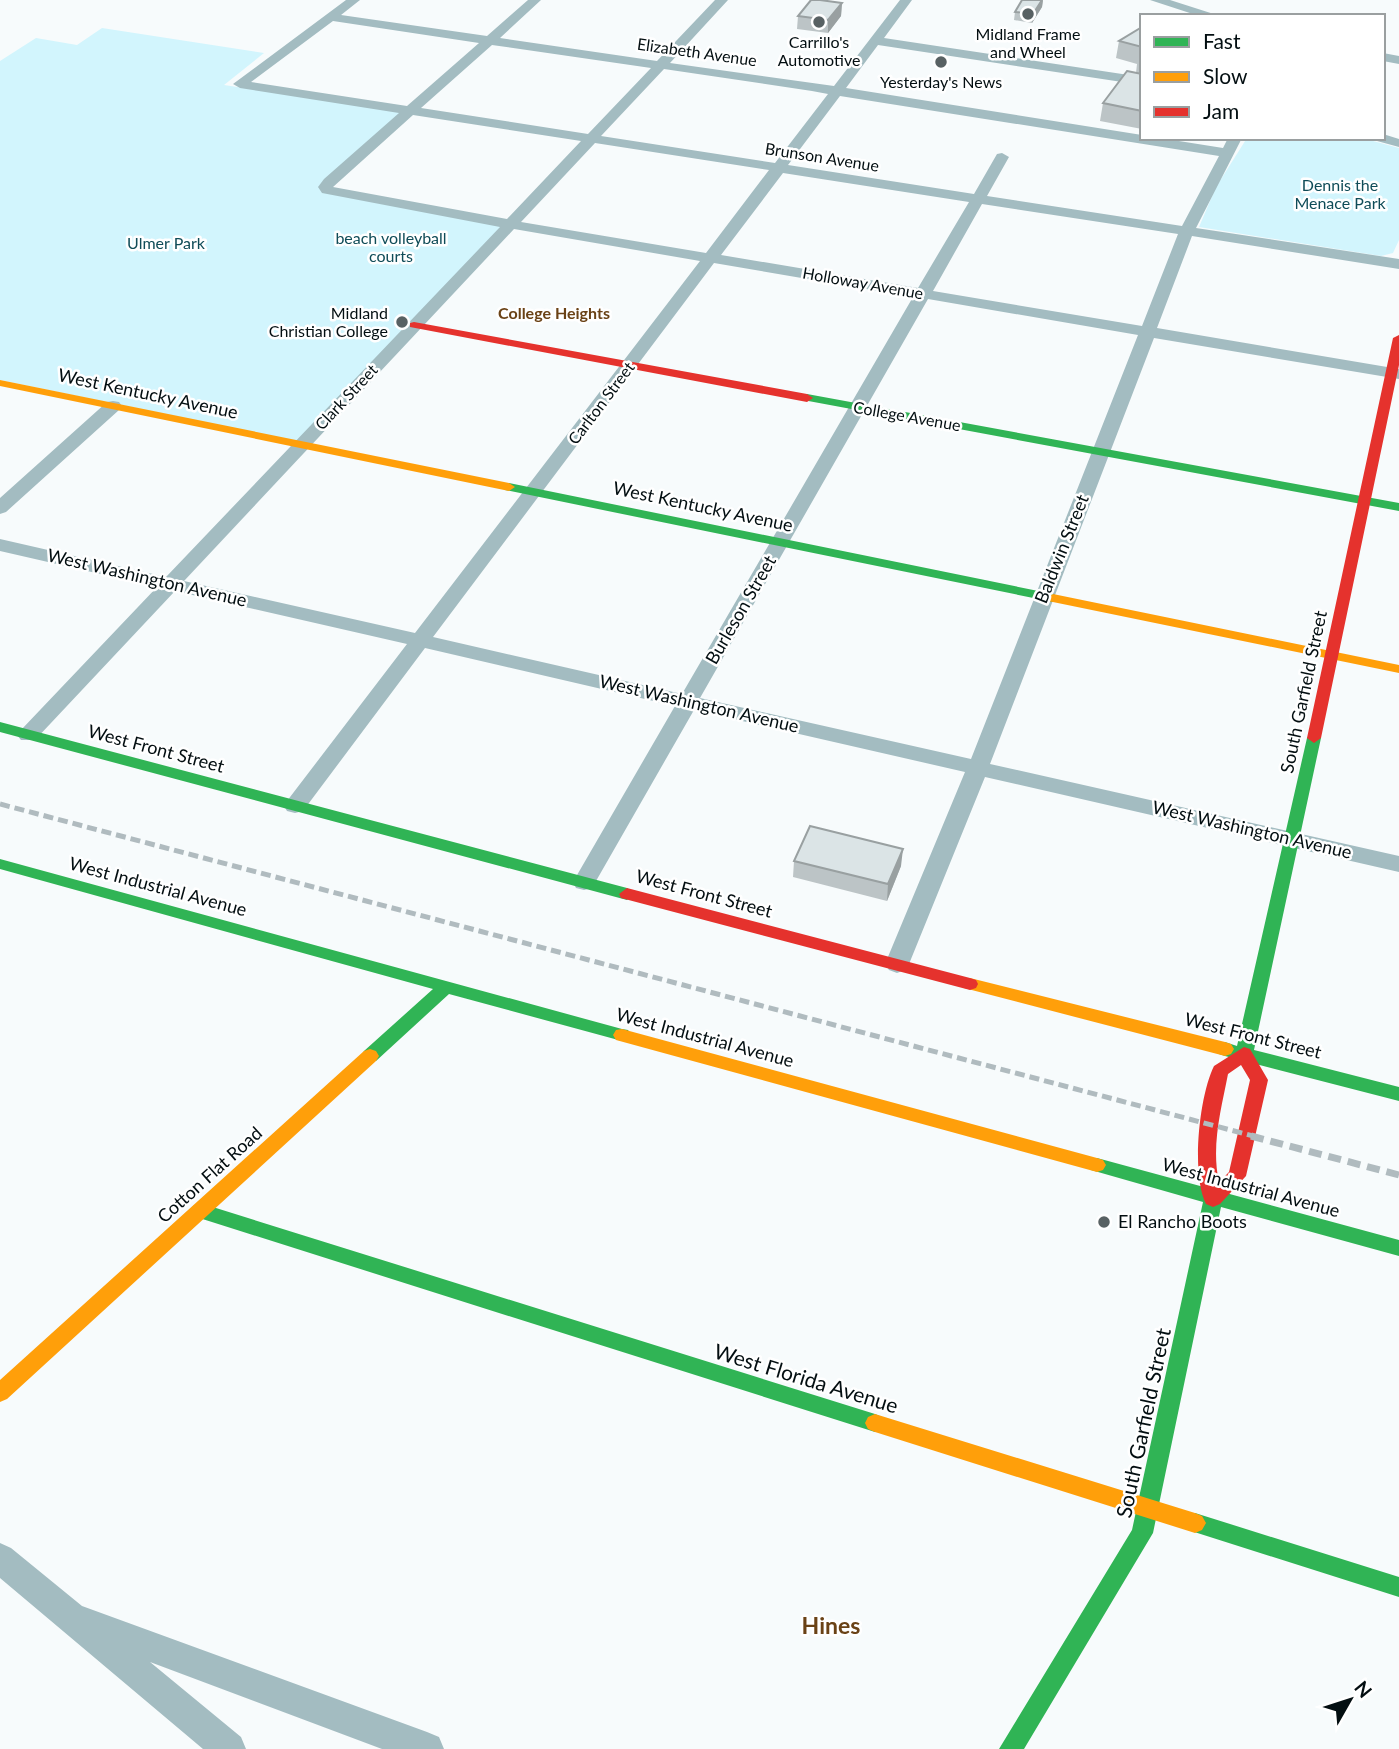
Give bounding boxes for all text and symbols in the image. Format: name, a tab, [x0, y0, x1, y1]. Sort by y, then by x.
marker: Midland Frame and Wheel	[1020, 6, 1036, 22]
marker: Carrillo's Automotive	[811, 14, 827, 30]
legend	[1140, 14, 1385, 140]
place label: Midland Frame and Wheel	[976, 24, 1080, 61]
text: Fast	[1203, 28, 1241, 53]
place label: Carrillo's Automotive	[778, 32, 860, 69]
street label: Elizabeth Avenue	[636, 34, 758, 69]
marker: Yesterday's News	[933, 54, 949, 70]
text: Slow	[1203, 63, 1248, 88]
place label: Yesterday's News	[880, 72, 1002, 91]
text: Jam	[1203, 98, 1239, 123]
street label: Brunson Avenue	[764, 138, 881, 175]
park label: Dennis the Menace Park	[1294, 175, 1386, 212]
park label: beach volleyball courts	[335, 228, 447, 265]
park label: Ulmer Park	[127, 233, 206, 252]
street label: Holloway Avenue	[801, 263, 925, 302]
place label: Midland Christian College	[269, 303, 388, 340]
district label: College Heights	[498, 303, 610, 322]
marker: Midland Christian College	[394, 314, 410, 330]
street label: Carlton Street	[563, 358, 638, 448]
street label: Clark Street	[311, 360, 381, 433]
street label: West Kentucky Avenue	[56, 363, 240, 423]
street label: College Avenue	[852, 397, 962, 434]
street label: West Kentucky Avenue	[611, 476, 795, 536]
street label: Baldwin Street	[1029, 491, 1093, 606]
street label: West Washington Avenue	[45, 543, 249, 611]
street label: Burleson Street	[700, 551, 780, 668]
street label: South Garfield Street	[1275, 608, 1331, 775]
street label: West Washington Avenue	[597, 669, 801, 737]
street label: West Front Street	[86, 719, 227, 777]
street label: West Washington Avenue	[1150, 795, 1354, 863]
street label: West Industrial Avenue	[67, 852, 249, 920]
street label: West Front Street	[634, 864, 775, 922]
street label: West Industrial Avenue	[614, 1003, 796, 1071]
street label: West Front Street	[1183, 1007, 1324, 1063]
street label: Cotton Flat Road	[153, 1122, 266, 1227]
street label: West Industrial Avenue	[1160, 1153, 1342, 1221]
place label: El Rancho Boots	[1118, 1210, 1247, 1232]
marker: El Rancho Boots	[1096, 1214, 1112, 1230]
street label: South Garfield Street	[1110, 1325, 1175, 1520]
street label: West Florida Avenue	[711, 1338, 902, 1417]
district label: Hines	[802, 1611, 860, 1639]
north arrow	[1315, 1665, 1385, 1735]
text: N	[1350, 1676, 1377, 1702]

